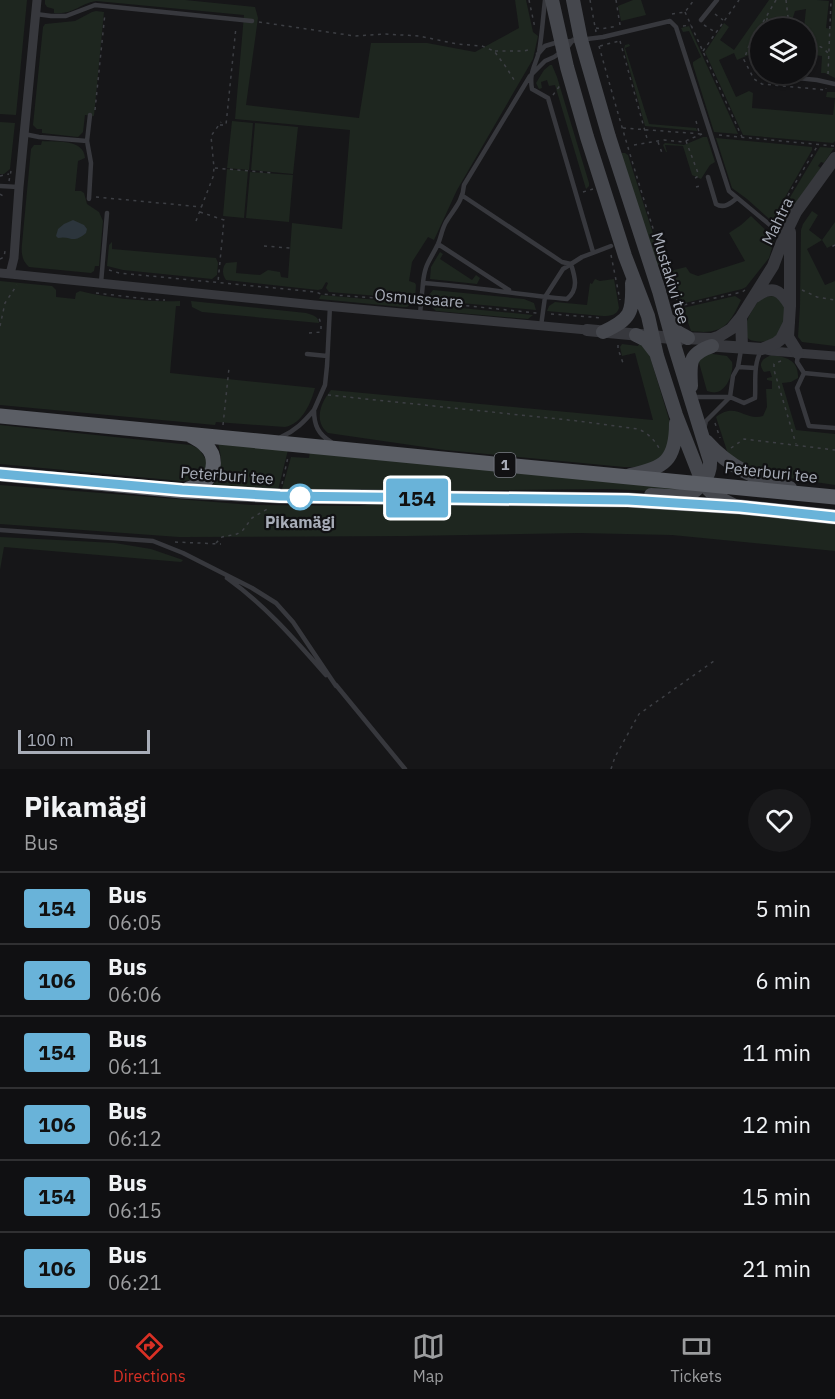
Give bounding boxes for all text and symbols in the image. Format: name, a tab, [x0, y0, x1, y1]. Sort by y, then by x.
map controls	[750, 18, 816, 84]
button: layers	[750, 18, 816, 84]
street label: Mahtra	[757, 193, 797, 248]
street label: Mustakivi tee	[648, 230, 695, 327]
street label: Osmussaare	[374, 284, 465, 312]
road number: 1	[494, 453, 516, 477]
street label: Peterburi tee	[723, 457, 819, 487]
street label: Peterburi tee	[180, 462, 275, 488]
line badge: 154	[382, 478, 452, 518]
marker: Pikamägi	[287, 484, 313, 510]
text: 154	[398, 484, 436, 512]
place label: Pikamägi	[265, 512, 335, 532]
scale bar	[18, 727, 150, 754]
text: 100 m	[27, 730, 74, 750]
text: Pikamägi	[24, 788, 147, 825]
button: heart	[748, 789, 811, 852]
text: Bus	[24, 829, 58, 856]
text: Bus	[108, 880, 147, 909]
text: 154	[38, 894, 76, 922]
text: 5 min	[755, 894, 811, 923]
text: 06:05	[108, 909, 162, 936]
text: Bus	[108, 952, 147, 981]
text: 106	[38, 966, 76, 994]
text: 6 min	[755, 966, 811, 995]
text: 06:06	[108, 981, 162, 1008]
text: Bus	[108, 1024, 147, 1053]
text: 154	[38, 1038, 76, 1066]
text: 11 min	[742, 1038, 811, 1067]
text: 06:11	[108, 1053, 162, 1080]
text: Bus	[108, 1096, 147, 1125]
text: 106	[38, 1110, 76, 1138]
text: 12 min	[742, 1110, 811, 1139]
text: 06:12	[108, 1125, 162, 1152]
text: Bus	[108, 1168, 147, 1197]
text: 154	[38, 1182, 76, 1210]
text: 15 min	[742, 1182, 811, 1211]
text: 06:15	[108, 1197, 162, 1224]
text: Bus	[108, 1240, 147, 1269]
text: 106	[38, 1254, 76, 1282]
text: 21 min	[742, 1254, 811, 1283]
text: 06:21	[108, 1269, 162, 1296]
tab: Directions	[113, 1330, 186, 1386]
tab: Map	[412, 1330, 445, 1386]
tab: Tickets	[670, 1330, 722, 1386]

